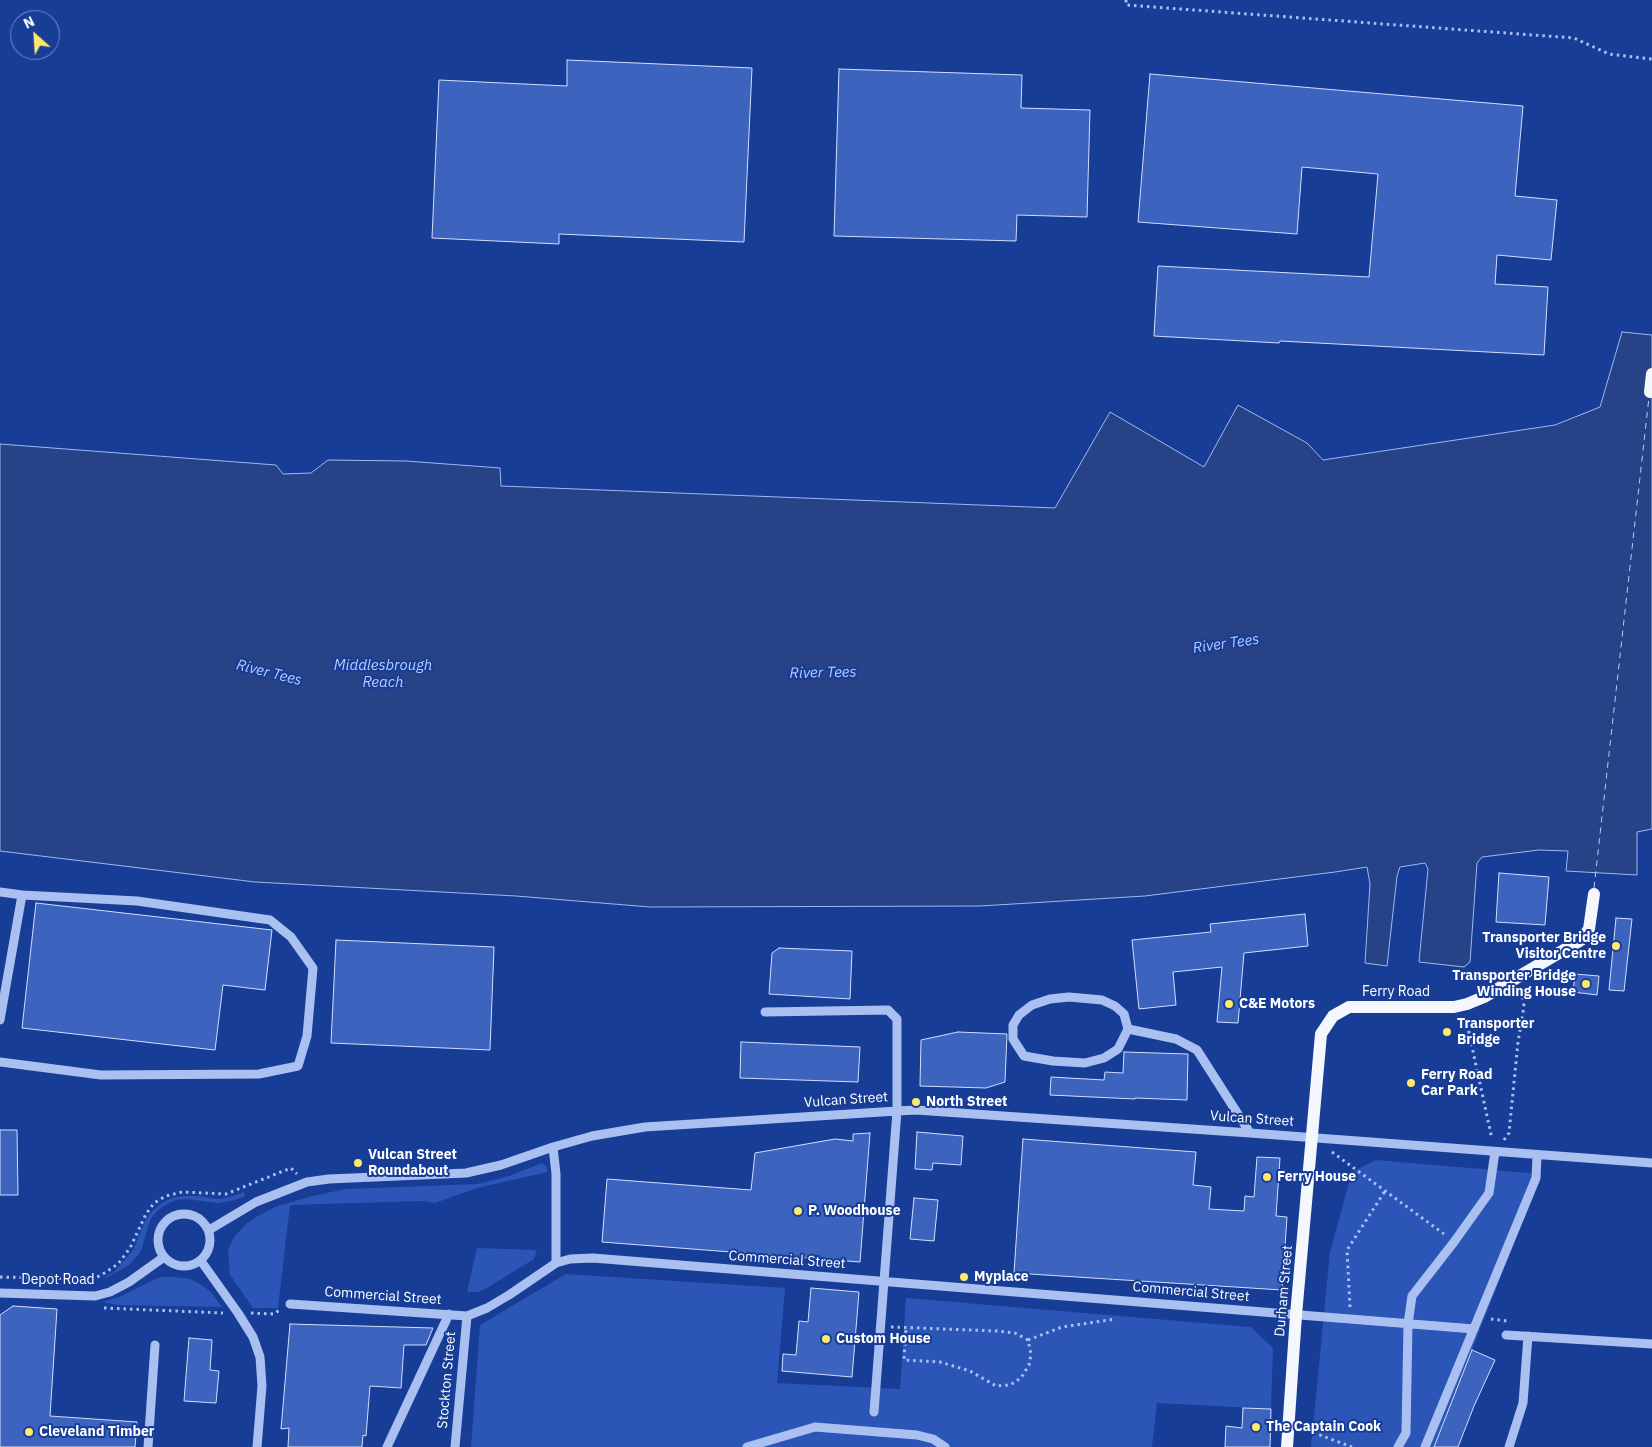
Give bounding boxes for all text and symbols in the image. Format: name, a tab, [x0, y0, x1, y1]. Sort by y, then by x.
north arrow	[10, 10, 60, 60]
text: N	[20, 12, 37, 33]
water label: River Tees	[1192, 630, 1260, 658]
water label: River Tees	[234, 656, 304, 690]
water label: Middlesbrough Reach	[334, 657, 432, 692]
water label: River Tees	[789, 663, 857, 683]
place label: Transporter Bridge Visitor Centre	[1482, 930, 1606, 962]
marker: Transporter Bridge Visitor Centre	[1610, 940, 1622, 952]
place label: Transporter Bridge Winding House	[1452, 968, 1576, 1000]
marker: Transporter Bridge Winding House	[1580, 978, 1592, 990]
street label: Ferry Road	[1362, 984, 1430, 1000]
place label: C&E Motors	[1239, 996, 1315, 1012]
marker: C&E Motors	[1223, 998, 1235, 1010]
place label: Transporter Bridge	[1457, 1016, 1534, 1048]
marker: Transporter Bridge	[1441, 1026, 1453, 1038]
place label: Ferry Road Car Park	[1421, 1067, 1492, 1100]
marker: Ferry Road Car Park	[1405, 1077, 1417, 1089]
street label: Vulcan Street	[803, 1089, 889, 1111]
place label: North Street	[926, 1094, 1007, 1110]
marker: North Street	[910, 1096, 922, 1108]
street label: Vulcan Street	[1209, 1108, 1295, 1130]
place label: Vulcan Street Roundabout	[368, 1147, 457, 1180]
marker: Vulcan Street Roundabout	[352, 1157, 364, 1169]
place label: Ferry House	[1277, 1169, 1356, 1185]
marker: Ferry House	[1261, 1171, 1273, 1183]
place label: P. Woodhouse	[808, 1203, 901, 1219]
marker: P. Woodhouse	[792, 1205, 804, 1217]
street label: Durham Street	[1272, 1245, 1296, 1337]
street label: Commercial Street	[728, 1248, 846, 1272]
place label: Myplace	[974, 1269, 1029, 1285]
marker: Myplace	[958, 1271, 970, 1283]
street label: Depot Road	[21, 1272, 95, 1288]
street label: Commercial Street	[1132, 1279, 1250, 1305]
street label: Commercial Street	[324, 1284, 442, 1308]
street label: Stockton Street	[434, 1331, 460, 1429]
place label: Custom House	[836, 1331, 931, 1347]
marker: Custom House	[820, 1333, 832, 1345]
place label: The Captain Cook	[1266, 1419, 1381, 1435]
marker: The Captain Cook	[1250, 1421, 1262, 1433]
place label: Cleveland Timber	[39, 1424, 154, 1440]
marker: Cleveland Timber	[23, 1426, 35, 1438]

